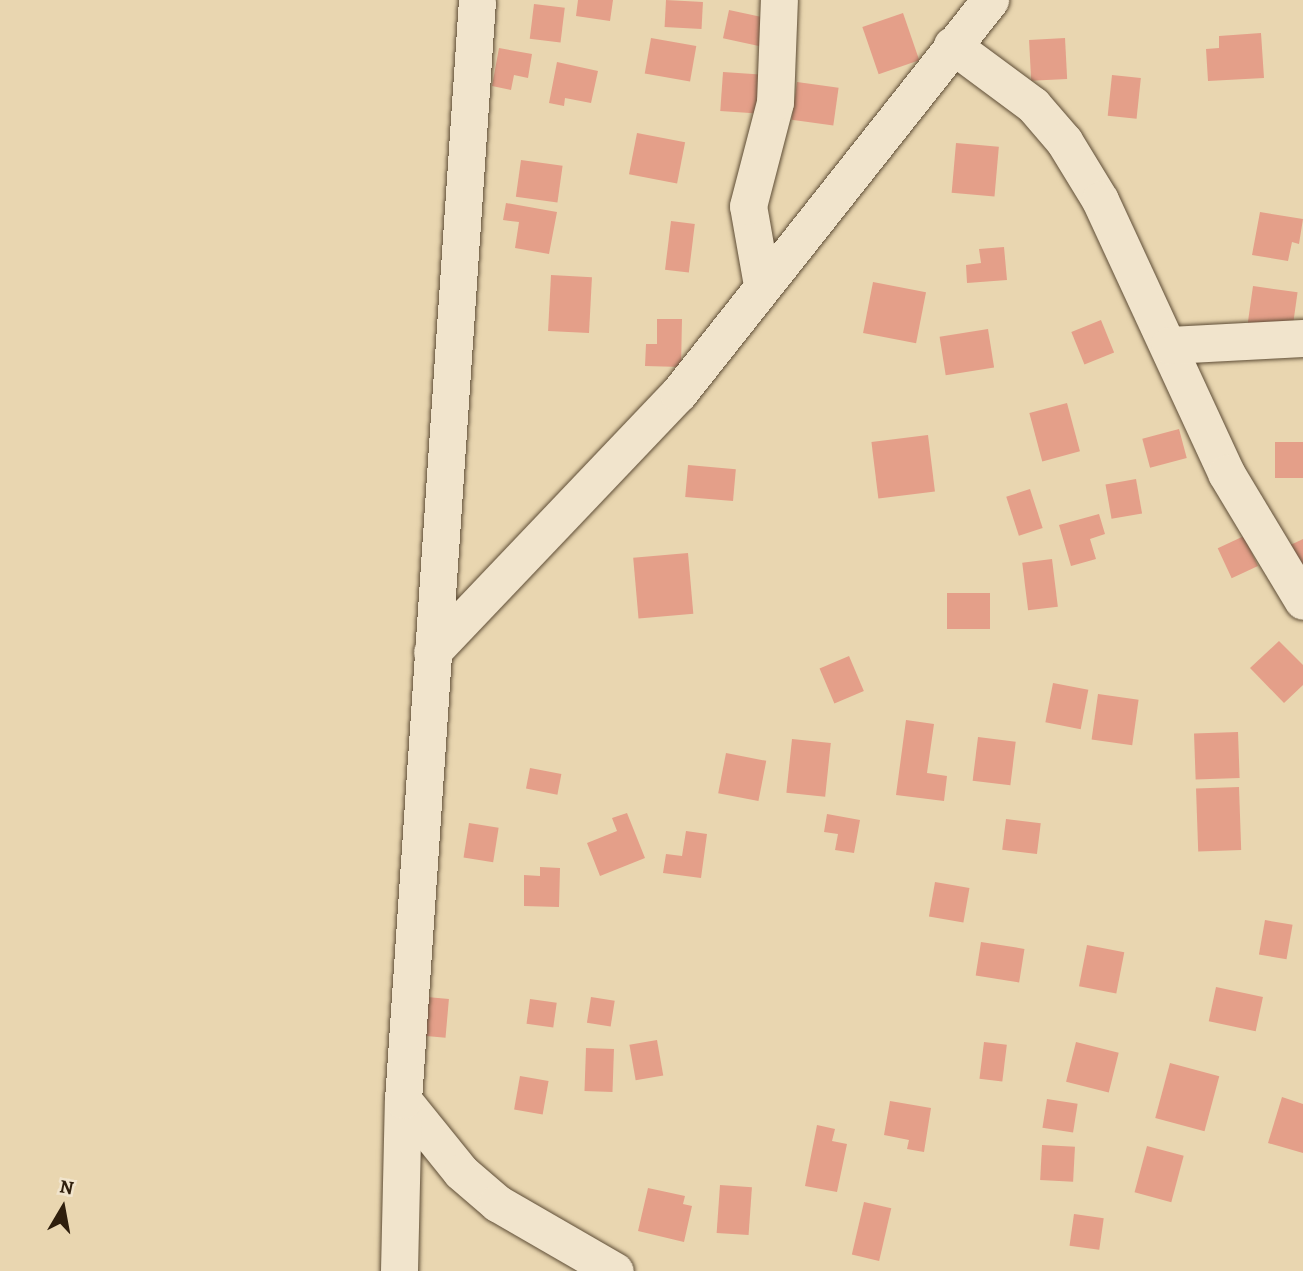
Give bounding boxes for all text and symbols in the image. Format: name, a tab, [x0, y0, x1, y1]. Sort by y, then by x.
north arrow	[28, 1173, 98, 1243]
text: N	[58, 1173, 76, 1201]

